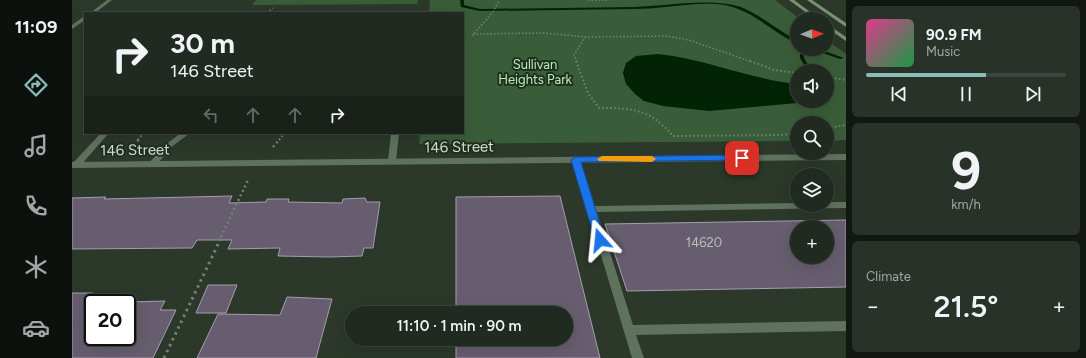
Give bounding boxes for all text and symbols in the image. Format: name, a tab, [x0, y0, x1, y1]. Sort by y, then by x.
north arrow	[790, 12, 834, 56]
map controls	[790, 12, 834, 264]
text: 11:09	[15, 16, 57, 38]
text: 30 m	[170, 26, 235, 60]
text: 90.9 FM	[926, 26, 982, 44]
icon: right	[104, 28, 156, 80]
text: Music	[926, 44, 960, 59]
park label: Sullivan Heights Park	[498, 57, 573, 87]
text: 146 Street	[170, 60, 254, 82]
button: sound	[790, 64, 834, 108]
icon: directions	[22, 71, 50, 99]
icon: previous	[888, 83, 910, 105]
icon: pause	[955, 83, 977, 105]
icon: next	[1022, 83, 1044, 105]
icon: left	[200, 104, 222, 126]
icon: ahead	[242, 104, 264, 126]
icon: ahead	[284, 104, 306, 126]
icon: right	[326, 104, 348, 126]
button: search	[790, 116, 834, 160]
icon: music	[22, 132, 50, 160]
street label: 146 Street	[424, 137, 494, 157]
street label: 146 Street	[100, 140, 170, 160]
text: 9	[951, 140, 981, 202]
pin	[725, 141, 759, 175]
icon: arrive	[731, 147, 753, 169]
button: layers	[790, 168, 834, 212]
icon: phone	[22, 192, 50, 220]
text: km/h	[951, 197, 981, 212]
position arrow	[579, 219, 621, 261]
button: +	[790, 220, 834, 264]
house number: 14620	[686, 235, 722, 250]
icon: climate	[22, 253, 50, 281]
text: Climate	[866, 269, 911, 284]
text: 21.5°	[933, 288, 999, 325]
text: −	[866, 293, 880, 320]
text: +	[1052, 293, 1066, 320]
speed limit sign: 20	[84, 294, 136, 346]
icon: car	[22, 314, 50, 342]
text: 11:10 · 1 min · 90 m	[397, 317, 521, 335]

